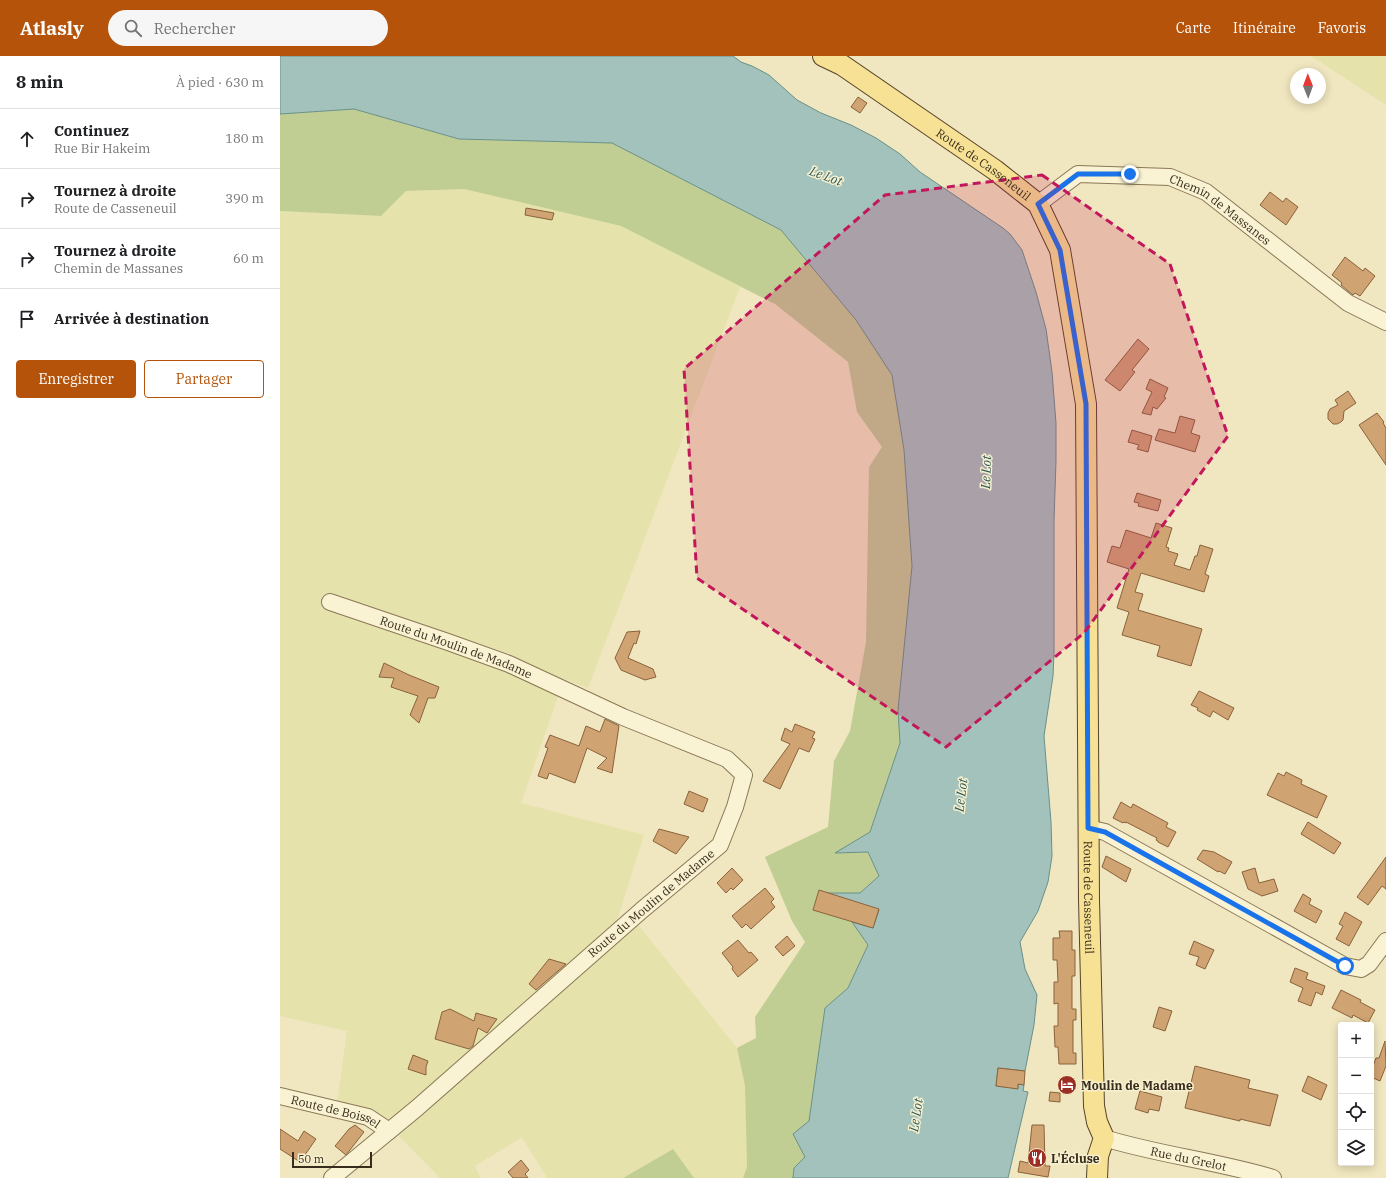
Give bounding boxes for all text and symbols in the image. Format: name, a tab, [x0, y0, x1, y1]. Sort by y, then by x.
search box	[108, 10, 388, 46]
text: Atlasly	[20, 16, 84, 40]
icon: search	[122, 17, 144, 39]
text: Rechercher	[154, 19, 235, 38]
text: Carte	[1176, 19, 1211, 37]
text: Itinéraire	[1233, 19, 1296, 37]
text: Favoris	[1318, 19, 1366, 37]
north arrow	[1290, 68, 1326, 104]
text: 8 min	[16, 71, 64, 93]
text: À pied · 630 m	[176, 74, 264, 91]
text: Continuez	[54, 121, 129, 140]
street label: Route de Casseneuil	[934, 125, 1035, 203]
icon: ahead	[16, 128, 38, 150]
text: 180 m	[225, 130, 264, 147]
text: Rue Bir Hakeim	[54, 140, 150, 157]
water label: Le Lot	[806, 162, 845, 190]
route end	[1121, 165, 1139, 183]
street label: Chemin de Massanes	[1167, 170, 1274, 248]
text: Tournez à droite	[54, 181, 176, 200]
icon: right	[16, 188, 38, 210]
text: 390 m	[225, 190, 264, 207]
text: Route de Casseneuil	[54, 200, 177, 217]
text: Tournez à droite	[54, 241, 176, 260]
icon: right	[16, 248, 38, 270]
text: 60 m	[233, 250, 264, 267]
text: Chemin de Massanes	[54, 260, 183, 277]
icon: arrive	[16, 308, 38, 330]
text: Arrivée à destination	[54, 309, 209, 328]
button: Enregistrer	[16, 360, 136, 398]
button: Partager	[144, 360, 264, 398]
water label: Le Lot	[977, 455, 995, 490]
street label: Route du Moulin de Madame	[378, 612, 535, 681]
water label: Le Lot	[950, 777, 972, 814]
street label: Route de Casseneuil	[1081, 841, 1098, 955]
street label: Route du Moulin de Madame	[585, 846, 717, 960]
route start	[1336, 957, 1354, 975]
map controls	[1338, 1022, 1374, 1166]
button: +	[1338, 1022, 1374, 1058]
button: −	[1338, 1058, 1374, 1094]
hotel icon: Moulin de Madame	[1056, 1074, 1078, 1096]
place label: Moulin de Madame	[1081, 1078, 1193, 1093]
street label: Route de Boissel	[290, 1091, 384, 1131]
button: locate	[1338, 1094, 1374, 1130]
water label: Le Lot	[905, 1097, 927, 1134]
button: layers	[1338, 1130, 1374, 1166]
street label: Rue du Grelot	[1149, 1143, 1228, 1173]
restaurant icon: L'Écluse	[1026, 1147, 1048, 1169]
scale bar	[292, 1150, 372, 1169]
place label: L'Écluse	[1051, 1150, 1100, 1166]
text: 50 m	[298, 1152, 324, 1166]

